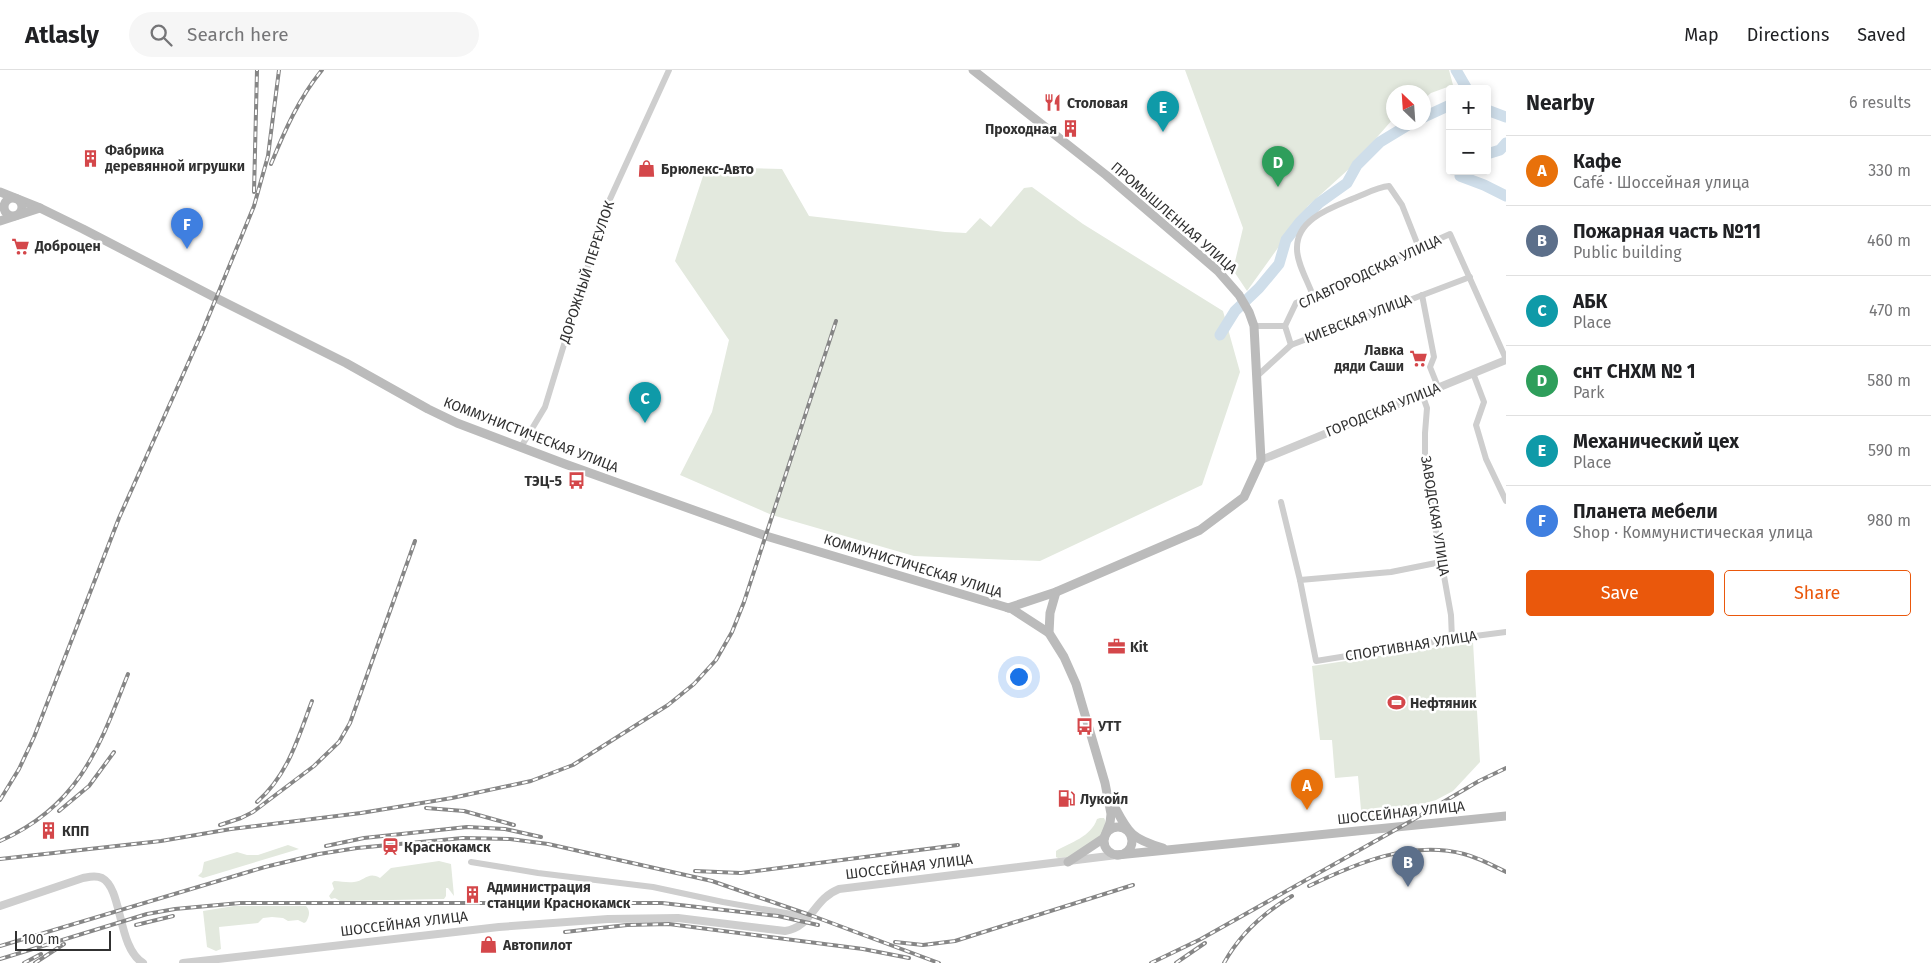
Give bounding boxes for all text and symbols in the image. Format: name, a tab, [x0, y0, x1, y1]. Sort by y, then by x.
search box	[129, 12, 479, 57]
text: Atlasly	[25, 21, 99, 49]
icon: search	[147, 21, 175, 49]
text: Search here	[187, 23, 289, 46]
text: Map	[1684, 24, 1719, 46]
text: Directions	[1747, 24, 1829, 46]
text: Saved	[1857, 24, 1906, 46]
north arrow	[1386, 85, 1431, 130]
map controls	[1446, 85, 1491, 175]
button: +	[1446, 85, 1491, 130]
text: Nearby	[1526, 90, 1594, 116]
pin: E	[1147, 91, 1179, 132]
restaurant icon: Столовая	[1043, 93, 1063, 113]
text: 6 results	[1849, 93, 1911, 112]
place label: Столовая	[1067, 95, 1128, 112]
building icon: Проходная	[1061, 119, 1081, 139]
place label: Проходная	[985, 121, 1057, 138]
button: −	[1446, 130, 1491, 175]
place label: Фабрика деревянной игрушки	[105, 142, 245, 175]
pin: D	[1262, 146, 1294, 187]
building icon: Фабрика деревянной игрушки	[81, 148, 101, 168]
text: Кафе	[1573, 150, 1622, 173]
shop icon: Брюлекс-Авто	[637, 159, 657, 179]
street label: ПРОМЫШЛЕННАЯ УЛИЦА	[1107, 159, 1241, 277]
place label: Брюлекс-Авто	[661, 161, 754, 178]
text: A	[1537, 161, 1547, 180]
text: 330 m	[1868, 161, 1911, 180]
text: Café · Шоссейная улица	[1573, 173, 1750, 192]
street label: ДОРОЖНЫЙ ПЕРЕУЛОК	[556, 198, 618, 346]
pin: F	[171, 208, 203, 249]
text: Пожарная часть №11	[1573, 220, 1761, 243]
street label: СЛАВГОРОДСКАЯ УЛИЦА	[1296, 231, 1444, 313]
text: B	[1537, 231, 1547, 250]
text: 460 m	[1867, 231, 1911, 250]
supermarket icon: Доброцен	[11, 236, 31, 256]
place label: Доброцен	[34, 238, 101, 255]
text: Public building	[1573, 243, 1681, 262]
text: АБК	[1573, 290, 1607, 313]
street label: КИЕВСКАЯ УЛИЦА	[1302, 291, 1414, 347]
text: C	[1537, 301, 1547, 320]
text: 470 m	[1869, 301, 1911, 320]
text: Place	[1573, 313, 1612, 332]
place label: Лавка дяди Саши	[1334, 342, 1404, 375]
supermarket icon: Лавка дяди Саши	[1408, 348, 1428, 368]
text: снт СНХМ № 1	[1573, 360, 1696, 383]
text: D	[1537, 371, 1547, 390]
text: 580 m	[1867, 371, 1911, 390]
street label: ГОРОДСКАЯ УЛИЦА	[1323, 379, 1443, 441]
pin: C	[629, 382, 661, 423]
text: Park	[1573, 383, 1605, 402]
street label: КОММУНИСТИЧЕСКАЯ УЛИЦА	[441, 394, 621, 476]
text: Механический цех	[1573, 430, 1739, 453]
text: E	[1538, 441, 1546, 460]
text: 590 m	[1868, 441, 1911, 460]
text: Place	[1573, 453, 1612, 472]
street label: ЗАВОДСКАЯ УЛИЦА	[1417, 455, 1453, 577]
bus stop icon: ТЭЦ-5	[566, 471, 586, 491]
place label: ТЭЦ-5	[525, 473, 562, 490]
text: Планета мебели	[1573, 500, 1718, 523]
text: F	[1538, 511, 1546, 530]
text: 980 m	[1867, 511, 1911, 530]
text: Shop · Коммунистическая улица	[1573, 523, 1813, 542]
street label: КОММУНИСТИЧЕСКАЯ УЛИЦА	[822, 531, 1004, 601]
button: Save	[1526, 570, 1714, 616]
button: Share	[1724, 570, 1911, 616]
street label: СПОРТИВНАЯ УЛИЦА	[1344, 627, 1478, 665]
office icon: Kit	[1106, 637, 1126, 657]
place label: Kit	[1130, 639, 1149, 656]
your location	[1006, 664, 1032, 690]
sports icon: Нефтяник	[1386, 693, 1406, 713]
place label: Нефтяник	[1410, 695, 1477, 712]
bus stop icon: УТТ	[1074, 716, 1094, 736]
place label: УТТ	[1097, 718, 1122, 735]
pin: A	[1291, 769, 1323, 810]
fuel station icon: Лукойл	[1056, 789, 1076, 809]
place label: Лукойл	[1080, 791, 1128, 808]
street label: ШОССЕЙНАЯ УЛИЦА	[1336, 798, 1466, 828]
building icon: КПП	[38, 821, 58, 841]
place label: КПП	[62, 823, 89, 840]
station icon: Краснокамск	[380, 837, 400, 857]
place label: Краснокамск	[404, 839, 491, 856]
pin: B	[1392, 846, 1424, 887]
street label: ШОССЕЙНАЯ УЛИЦА	[844, 851, 974, 883]
place label: Администрация станции Краснокамск	[486, 879, 631, 912]
building icon: Администрация станции Краснокамск	[463, 885, 483, 905]
street label: ШОССЕЙНАЯ УЛИЦА	[339, 908, 469, 940]
scale bar	[15, 928, 111, 951]
text: 100 m	[22, 931, 59, 948]
shop icon: Автопилот	[479, 935, 499, 955]
place label: Автопилот	[502, 937, 572, 954]

